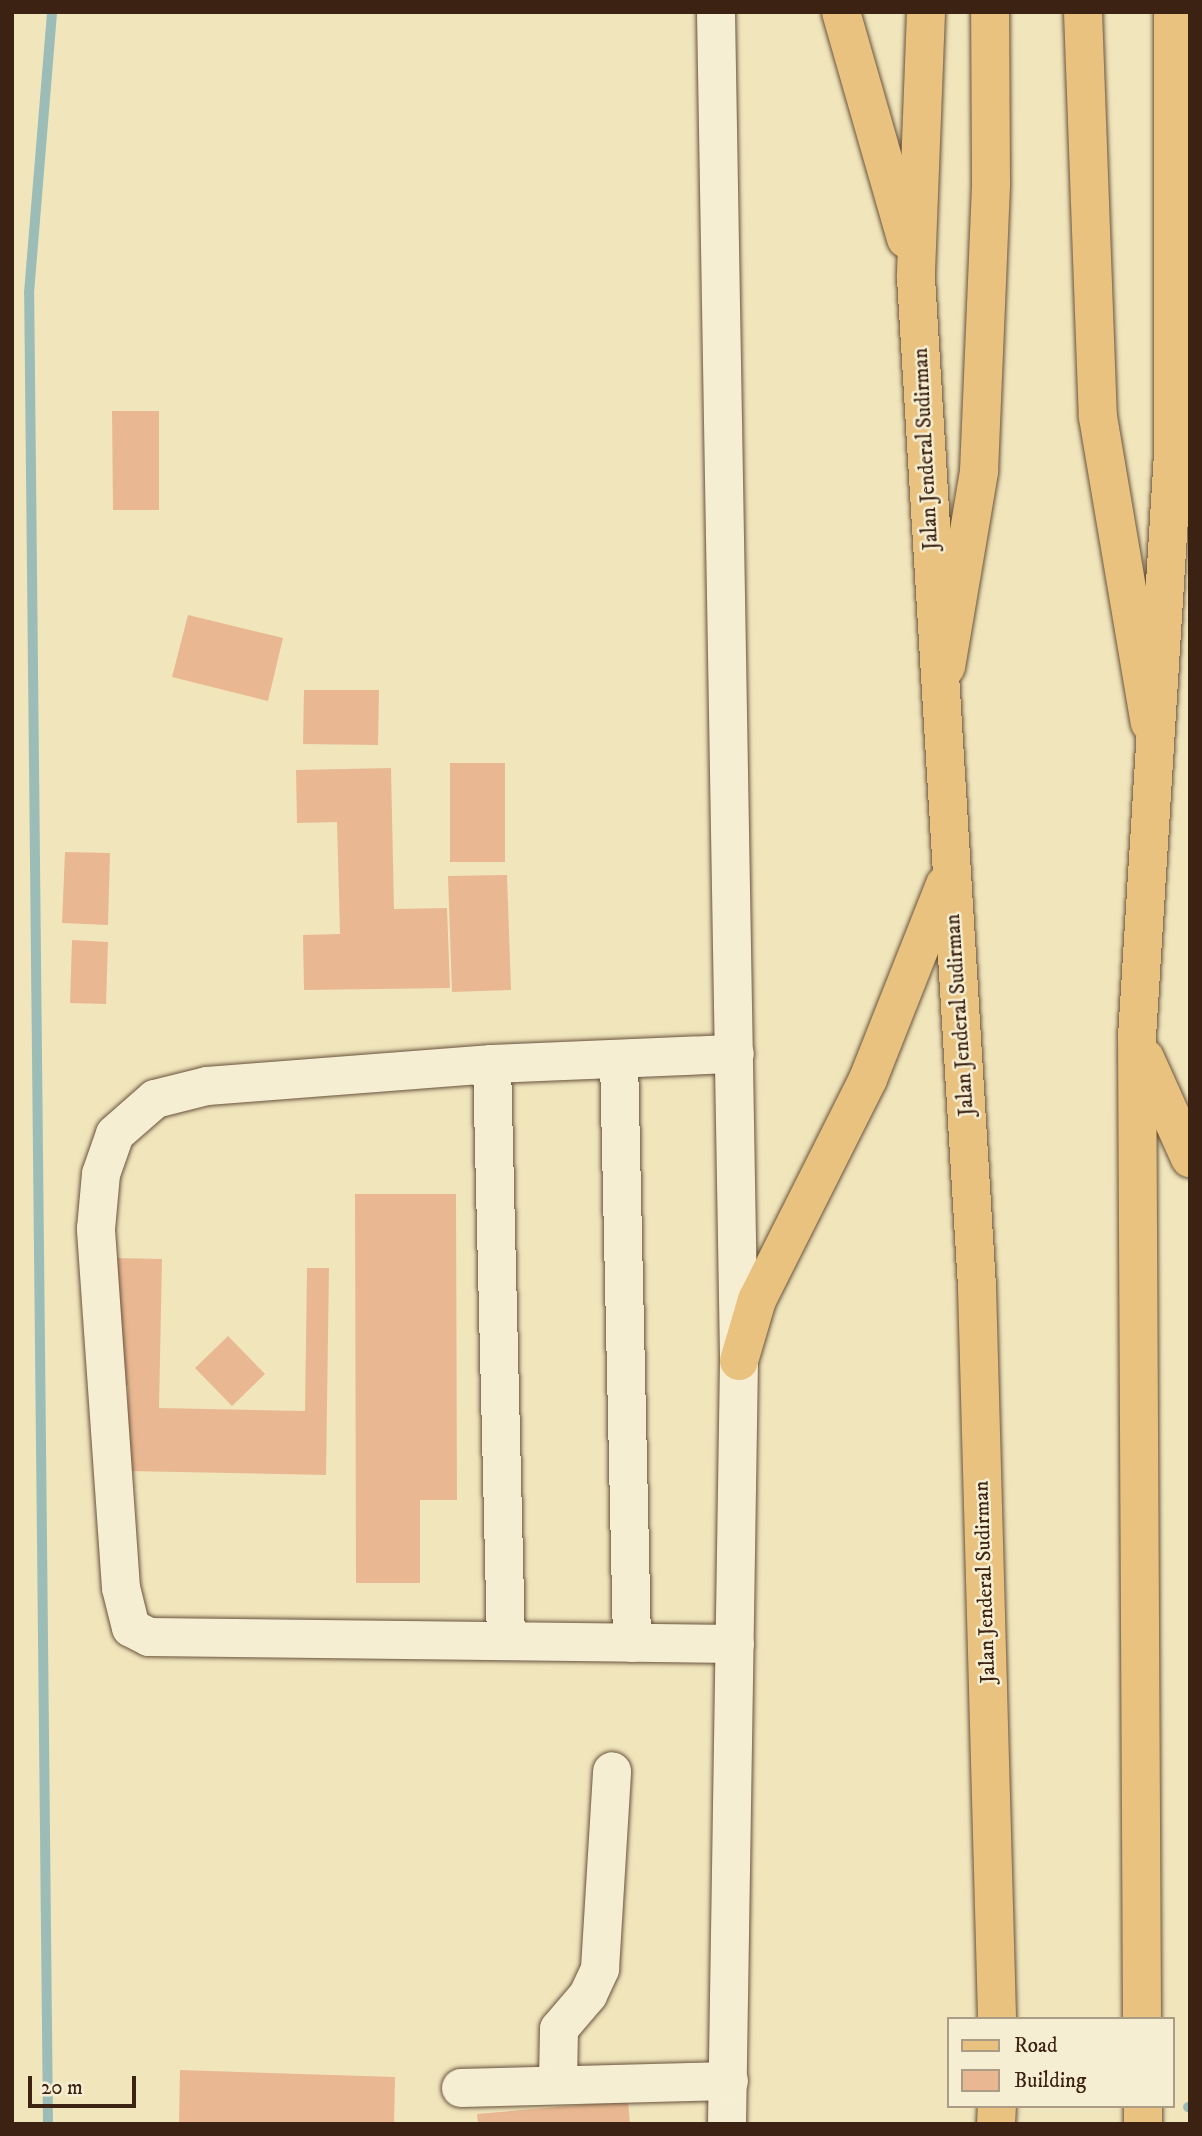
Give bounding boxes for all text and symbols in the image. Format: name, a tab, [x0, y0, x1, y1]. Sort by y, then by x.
street label: Jalan Jenderal Sudirman	[908, 347, 944, 551]
street label: Jalan Jenderal Sudirman	[940, 913, 980, 1117]
street label: Jalan Jenderal Sudirman	[969, 1480, 1001, 1684]
legend	[946, 2017, 1174, 2108]
text: Road	[1014, 2033, 1058, 2059]
scale bar	[32, 2062, 140, 2106]
text: Building	[1014, 2068, 1086, 2094]
text: 20 m	[41, 2075, 83, 2101]

